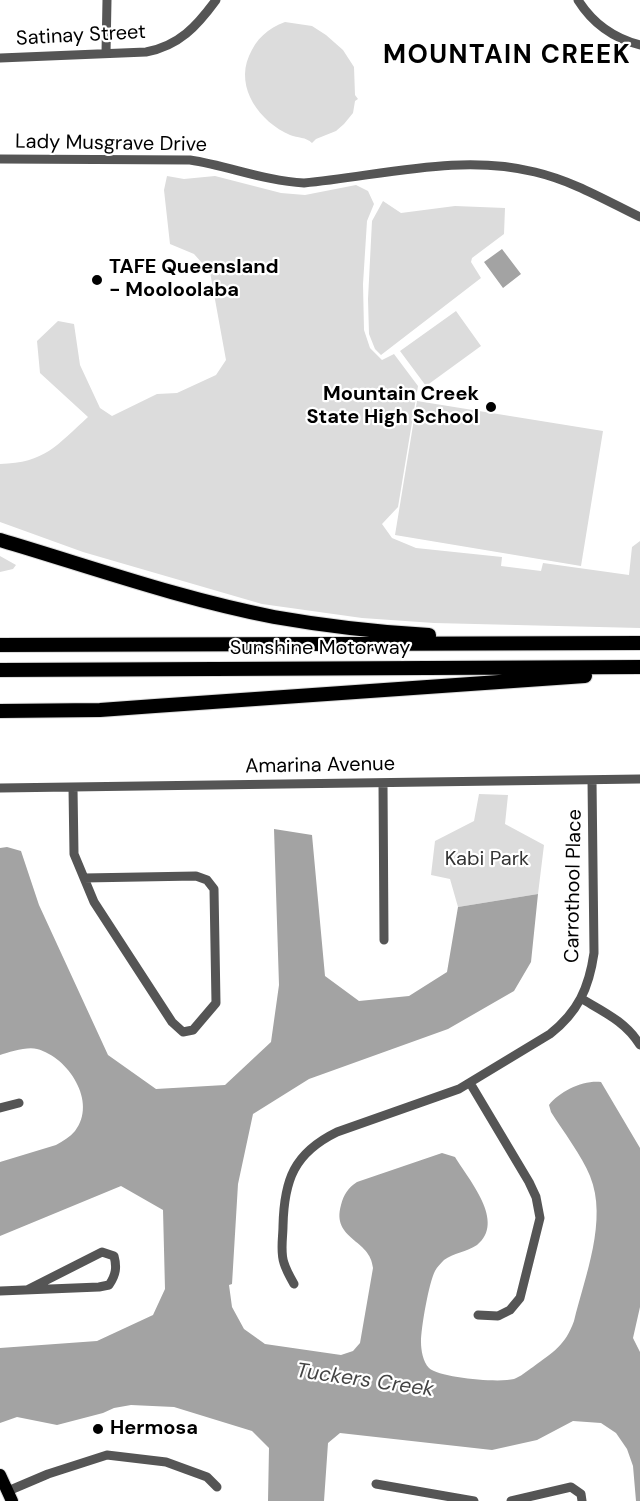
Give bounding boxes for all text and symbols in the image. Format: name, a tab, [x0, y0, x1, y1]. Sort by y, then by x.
street label: Satinay Street	[15, 21, 147, 51]
district label: MOUNTAIN CREEK	[383, 40, 631, 72]
street label: Lady Musgrave Drive	[15, 130, 207, 158]
place label: TAFE Queensland - Mooloolaba	[109, 256, 279, 303]
marker: TAFE Queensland - Mooloolaba	[90, 273, 104, 287]
place label: Mountain Creek State High School	[306, 383, 479, 430]
marker: Mountain Creek State High School	[484, 400, 498, 414]
street label: Sunshine Motorway	[230, 637, 410, 661]
street label: Amarina Avenue	[245, 753, 395, 779]
street label: Carrothool Place	[561, 809, 587, 963]
park label: Kabi Park	[445, 848, 529, 872]
water label: Tuckers Creek	[295, 1359, 435, 1403]
place label: Hermosa	[110, 1417, 198, 1441]
marker: Hermosa	[91, 1422, 105, 1436]

